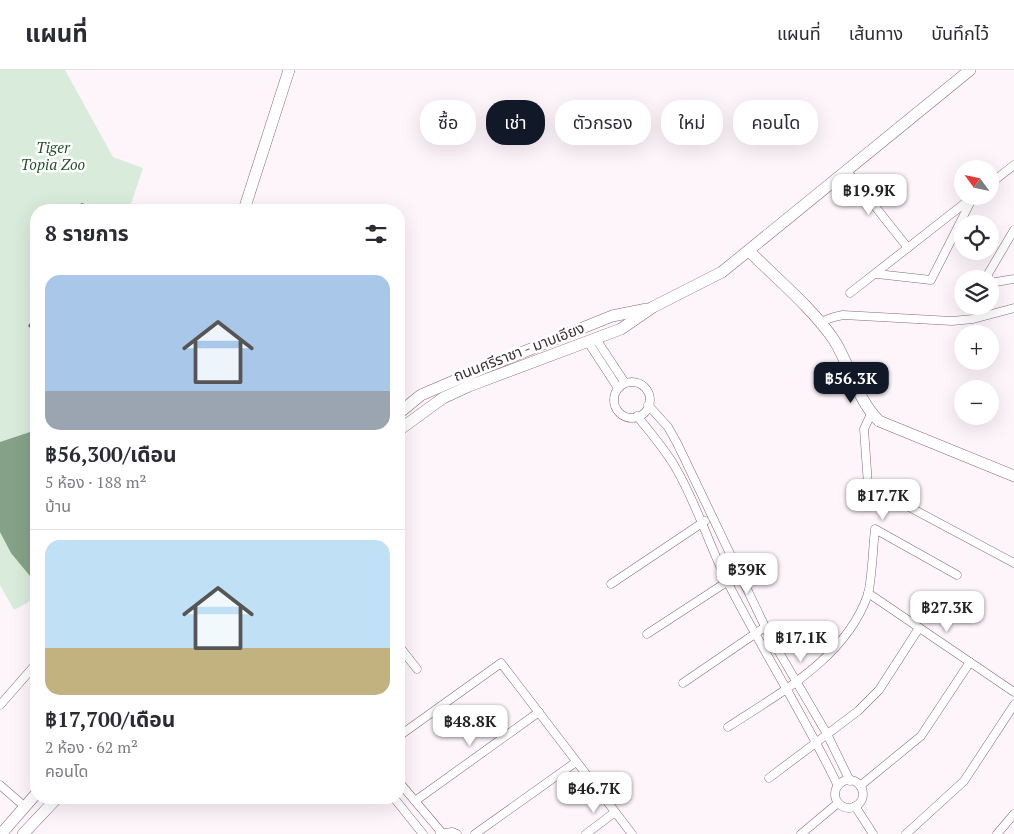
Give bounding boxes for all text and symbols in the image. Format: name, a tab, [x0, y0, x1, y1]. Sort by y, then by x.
text: แผนที่	[25, 17, 88, 49]
text: แผนที่	[777, 21, 821, 45]
text: เส้นทาง	[849, 21, 903, 45]
text: บันทึกไว้	[931, 21, 989, 45]
chip: ซื้อ	[420, 100, 476, 145]
chip: เช่า	[486, 100, 545, 145]
chip: ตัวกรอง	[555, 100, 651, 145]
chip: ใหม่	[661, 100, 723, 145]
chip: คอนโด	[733, 100, 818, 145]
park label: Tiger Topia Zoo	[21, 137, 86, 174]
north arrow	[954, 160, 999, 205]
map controls	[954, 160, 999, 425]
pin: ฿19.9K	[828, 174, 910, 216]
text: ฿19.9K	[843, 179, 895, 201]
button: locate	[954, 215, 999, 260]
text: 8 รายการ	[45, 219, 129, 247]
icon: filters	[362, 220, 390, 248]
button: layers	[954, 270, 999, 315]
icon: home	[173, 307, 263, 397]
street label: ถนนศรีราชา - มาบเอียง	[450, 317, 587, 385]
button: +	[954, 325, 999, 370]
pin: ฿56.3K	[810, 362, 892, 404]
text: ฿56.3K	[825, 367, 877, 389]
button: −	[954, 380, 999, 425]
text: ฿56,300/เดือน	[45, 440, 176, 468]
text: 5 ห้อง · 188 m²	[45, 471, 146, 493]
pin: ฿17.7K	[842, 478, 924, 521]
text: ฿17.7K	[857, 484, 909, 506]
text: บ้าน	[45, 495, 71, 517]
pin: ฿39K	[717, 552, 777, 595]
text: ฿39K	[728, 558, 766, 580]
icon: home	[173, 573, 263, 663]
pin: ฿27.3K	[906, 590, 988, 633]
text: ฿27.3K	[921, 596, 973, 618]
pin: ฿17.1K	[760, 620, 842, 663]
text: ฿17.1K	[775, 626, 827, 648]
pin: ฿48.8K	[429, 704, 511, 747]
text: ฿17,700/เดือน	[45, 705, 175, 733]
text: ฿48.8K	[444, 710, 496, 732]
text: 2 ห้อง · 62 m²	[45, 736, 138, 758]
text: คอนโด	[45, 760, 88, 782]
pin: ฿46.7K	[553, 772, 635, 814]
text: ฿46.7K	[568, 777, 620, 799]

